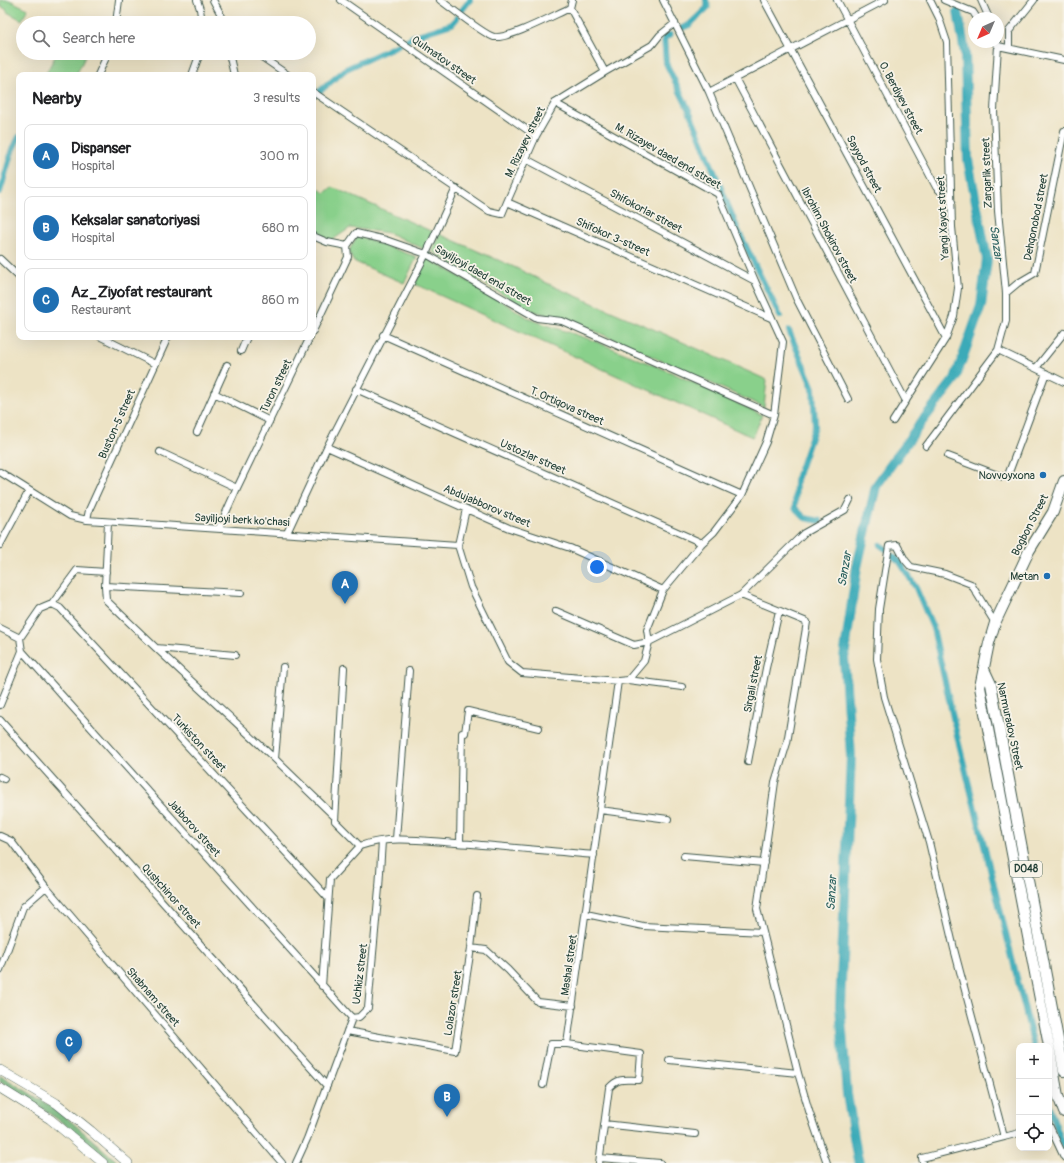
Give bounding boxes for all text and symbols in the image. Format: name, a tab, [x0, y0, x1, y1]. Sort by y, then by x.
north arrow	[968, 12, 1004, 48]
search box	[16, 16, 316, 60]
icon: search	[30, 27, 52, 49]
text: Search here	[62, 29, 135, 48]
street label: Qulmatov street	[409, 33, 479, 87]
street label: O. Berdiyev street	[876, 60, 926, 137]
text: Nearby	[32, 88, 81, 109]
text: 3 results	[253, 90, 300, 106]
street label: M. Rizayev street	[502, 104, 548, 180]
street label: M. Rizayev daed end street	[613, 120, 724, 192]
street label: Sayyod street	[843, 133, 885, 195]
street label: Zargarlik street	[979, 137, 995, 209]
text: Dispanser	[71, 139, 131, 158]
text: A	[42, 148, 50, 164]
text: 300 m	[260, 148, 299, 164]
text: Hospital	[71, 158, 115, 174]
street label: Dehqonobod street	[1021, 172, 1051, 262]
street label: Yangi Xayot street	[934, 175, 952, 261]
street label: Ibrohim Shokirov street	[798, 185, 860, 286]
street label: Shifokorlar street	[608, 186, 685, 236]
text: Keksalar sanatoriyasi	[71, 211, 200, 230]
street label: Shifokor 3-street	[574, 215, 652, 259]
text: B	[42, 220, 50, 236]
text: 680 m	[262, 220, 299, 236]
water label: Sanzar	[986, 225, 1006, 263]
text: Hospital	[71, 230, 115, 246]
street label: Sayiljoyi daed end street	[432, 242, 534, 308]
text: Az_Ziyofat restaurant	[71, 283, 212, 302]
text: C	[42, 292, 50, 308]
text: 860 m	[262, 292, 299, 308]
text: Restaurant	[71, 302, 131, 318]
street label: Turon street	[257, 357, 295, 415]
street label: T. Ortiqova street	[528, 384, 606, 428]
street label: Buston-5 street	[96, 387, 138, 461]
street label: Ustozlar street	[498, 437, 568, 478]
place label: Novvoyxona	[979, 469, 1035, 482]
marker: Novvoyxona	[1038, 470, 1048, 480]
street label: Abdujabborov street	[442, 482, 533, 530]
street label: Bogbon Street	[1009, 492, 1051, 558]
street label: Sayiljoyi berk ko'chasi	[194, 511, 290, 529]
water label: Sanzar	[835, 549, 856, 588]
your location	[587, 557, 607, 577]
place label: Metan	[1010, 570, 1039, 583]
pin: A	[332, 571, 358, 604]
marker: Metan	[1042, 571, 1052, 581]
street label: Sirgali street	[741, 654, 765, 714]
street label: Narmuradov Street	[994, 681, 1026, 771]
street label: Turkiston street	[169, 712, 229, 775]
street label: Jabborov street	[165, 797, 223, 860]
street label: Qushchinor street	[139, 861, 204, 931]
road number: D048	[1010, 861, 1042, 877]
water label: Sanzar	[824, 873, 840, 911]
street label: Mashal street	[558, 933, 580, 996]
street label: Uchkiz street	[350, 942, 370, 1005]
street label: Shabnam street	[124, 965, 183, 1030]
street label: Lolazor street	[441, 969, 465, 1037]
pin: C	[56, 1029, 82, 1062]
map controls	[1016, 1043, 1052, 1151]
button: +	[1016, 1043, 1052, 1079]
button: −	[1016, 1079, 1052, 1115]
pin: B	[434, 1084, 460, 1117]
button: locate	[1016, 1115, 1052, 1151]

